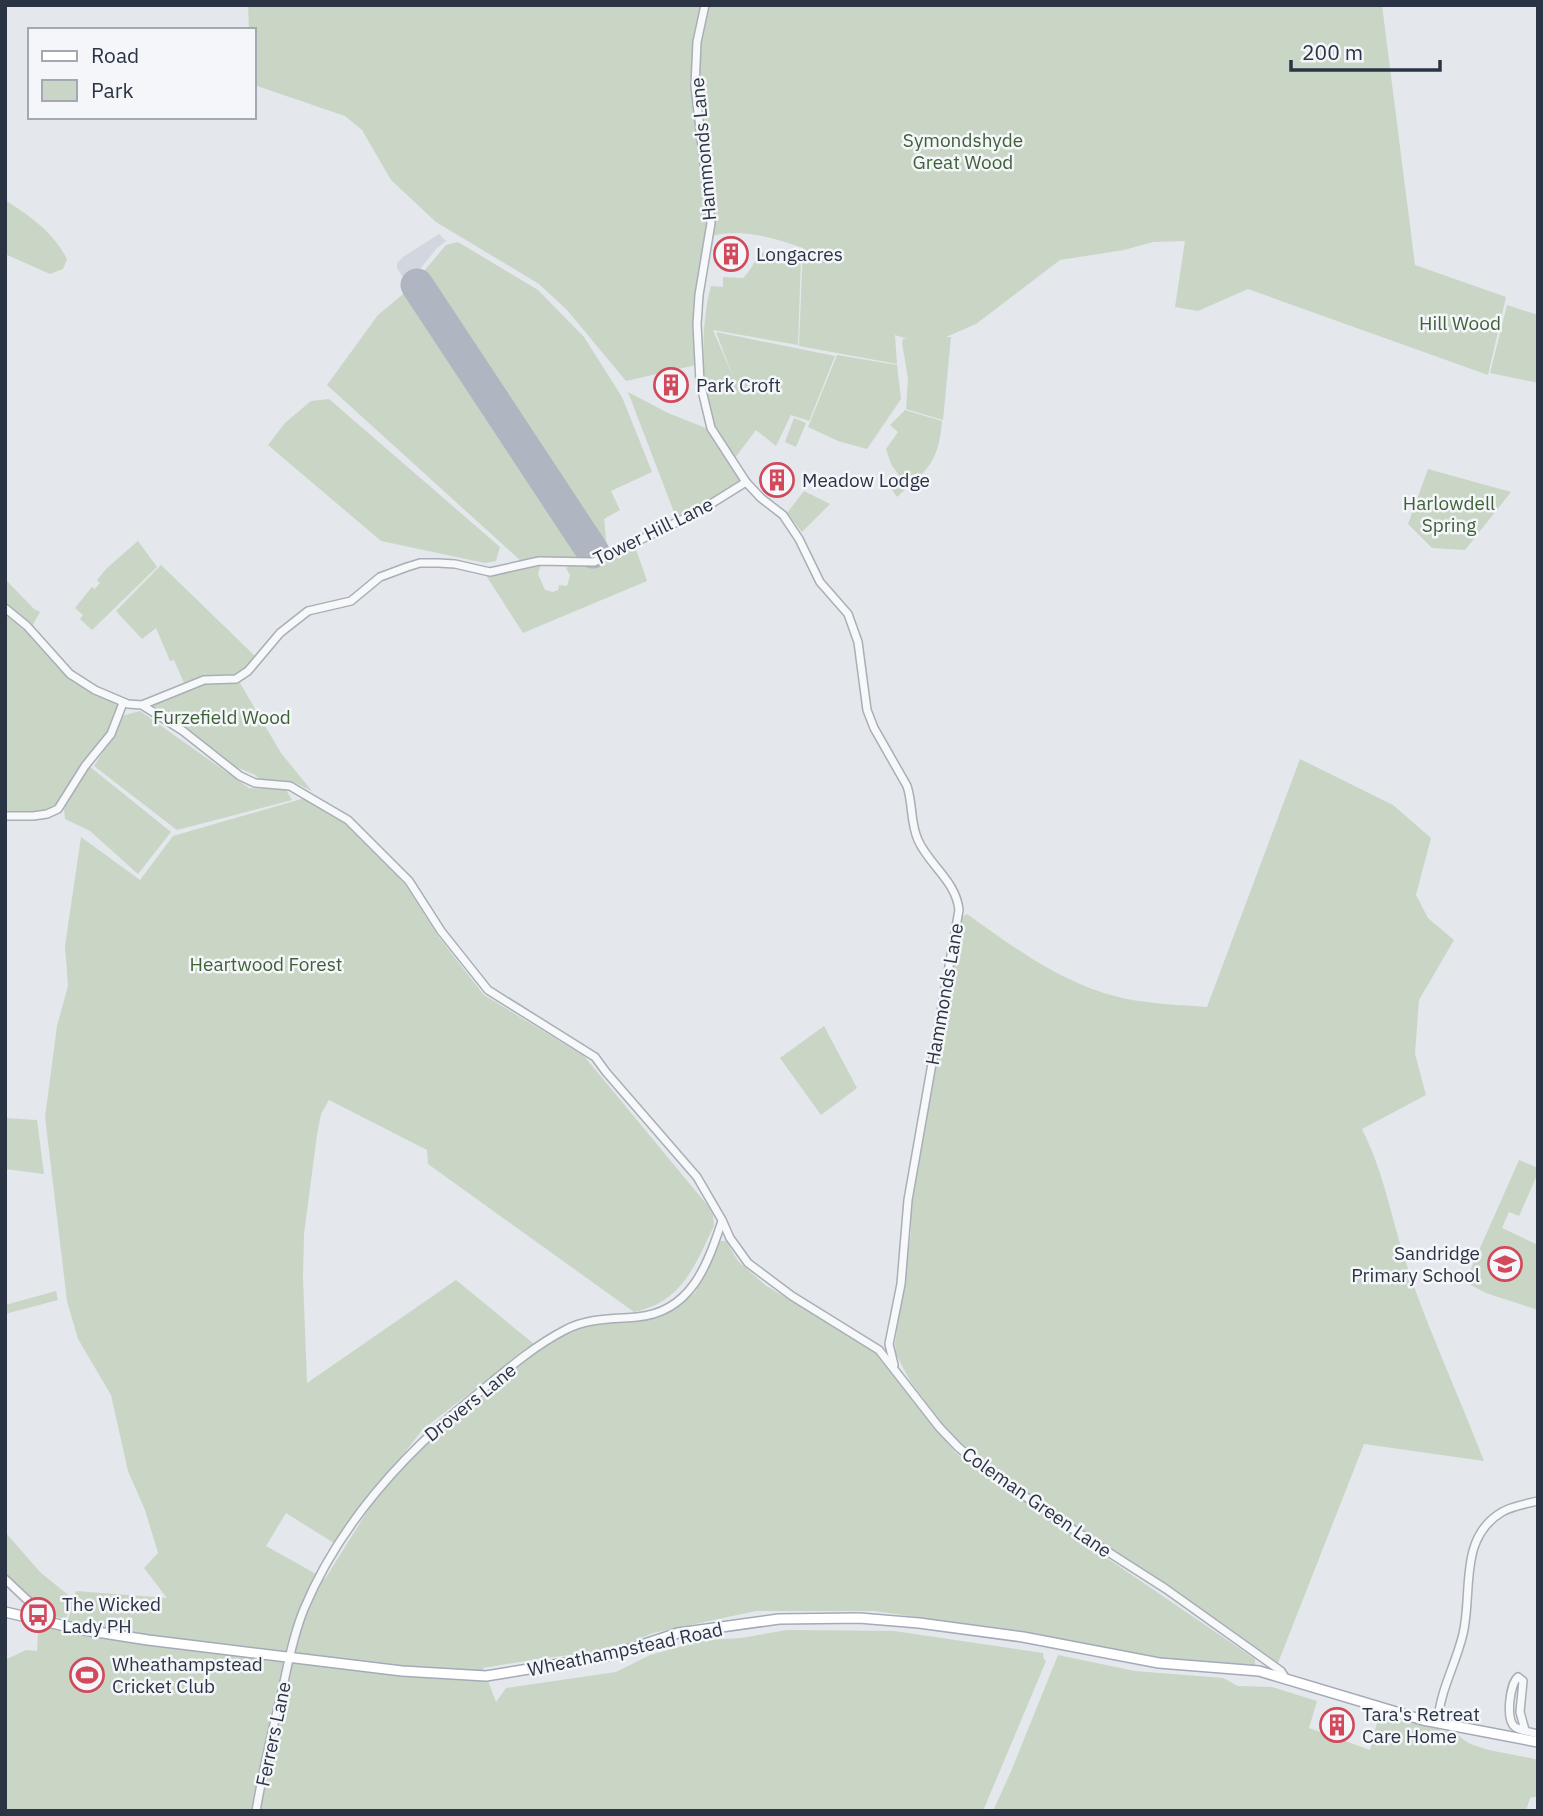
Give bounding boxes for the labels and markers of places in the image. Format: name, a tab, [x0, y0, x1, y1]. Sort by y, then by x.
building icon: Longacres	[712, 235, 750, 273]
place label: Longacres	[756, 242, 843, 266]
building icon: Park Croft	[652, 366, 690, 404]
place label: Park Croft	[696, 373, 781, 397]
building icon: Meadow Lodge	[758, 461, 796, 499]
place label: Meadow Lodge	[802, 468, 930, 492]
place label: Sandridge Primary School	[1351, 1241, 1480, 1287]
school or university icon: Sandridge Primary School	[1486, 1245, 1524, 1283]
place label: The Wicked Lady PH	[62, 1592, 161, 1638]
bus stop icon: The Wicked Lady PH	[19, 1596, 57, 1634]
place label: Wheathampstead Cricket Club	[112, 1652, 263, 1698]
sports icon: Wheathampstead Cricket Club	[68, 1656, 106, 1694]
place label: Tara's Retreat Care Home	[1362, 1702, 1480, 1748]
building icon: Tara's Retreat Care Home	[1318, 1706, 1356, 1744]

